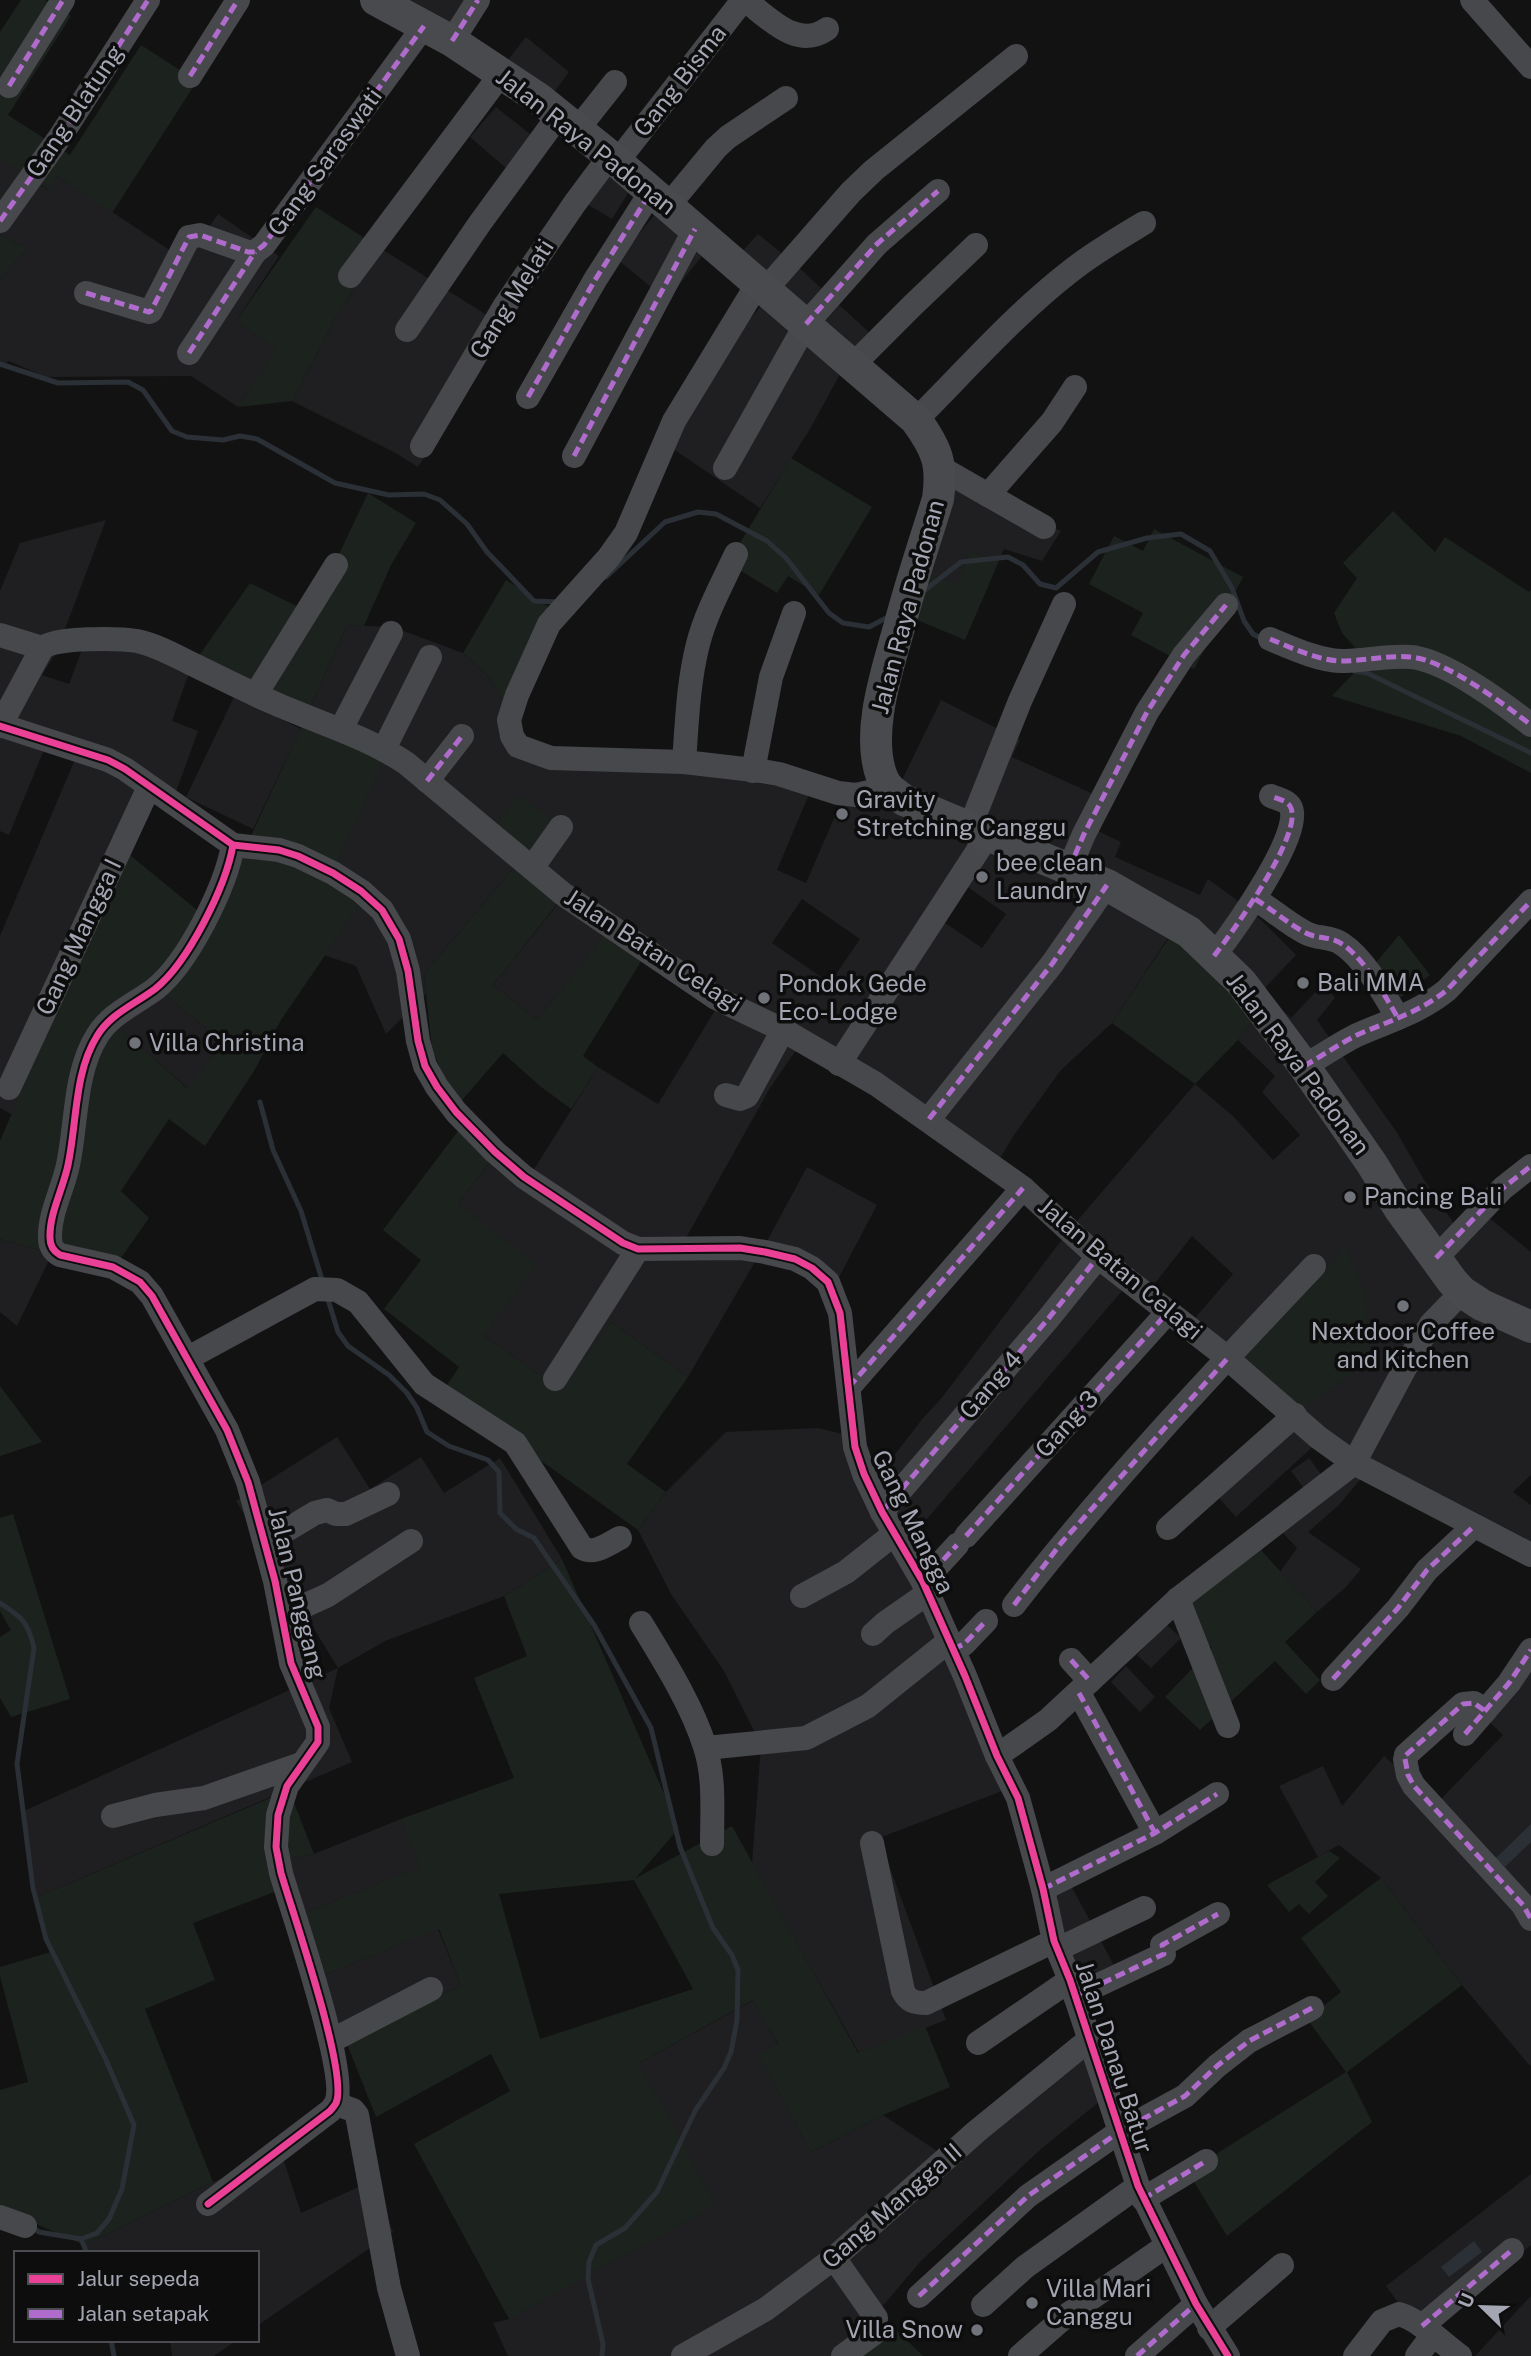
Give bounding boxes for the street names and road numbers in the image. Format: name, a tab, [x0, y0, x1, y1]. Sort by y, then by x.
street label: Gang Bisma	[627, 19, 731, 142]
street label: Gang Blatung	[20, 39, 129, 182]
street label: Jalan Raya Padonan	[491, 62, 682, 220]
street label: Gang Saraswati	[261, 82, 387, 241]
street label: Gang Melati	[463, 234, 559, 363]
street label: Jalan Raya Padonan	[865, 497, 949, 717]
street label: Gang Mangga I	[30, 854, 126, 1019]
street label: Jalan Batan Celagi	[560, 883, 747, 1018]
street label: Jalan Raya Padonan	[1221, 967, 1376, 1160]
street label: Jalan Batan Celagi	[1033, 1192, 1208, 1345]
street label: Gang 4	[953, 1345, 1027, 1424]
street label: Gang 3	[1029, 1384, 1104, 1463]
street label: Gang Mangga	[867, 1445, 961, 1598]
street label: Jalan Panggang	[263, 1504, 333, 1682]
street label: Jalan Danau Batur	[1071, 1957, 1159, 2157]
street label: Gang Mangga II	[816, 2137, 967, 2273]

